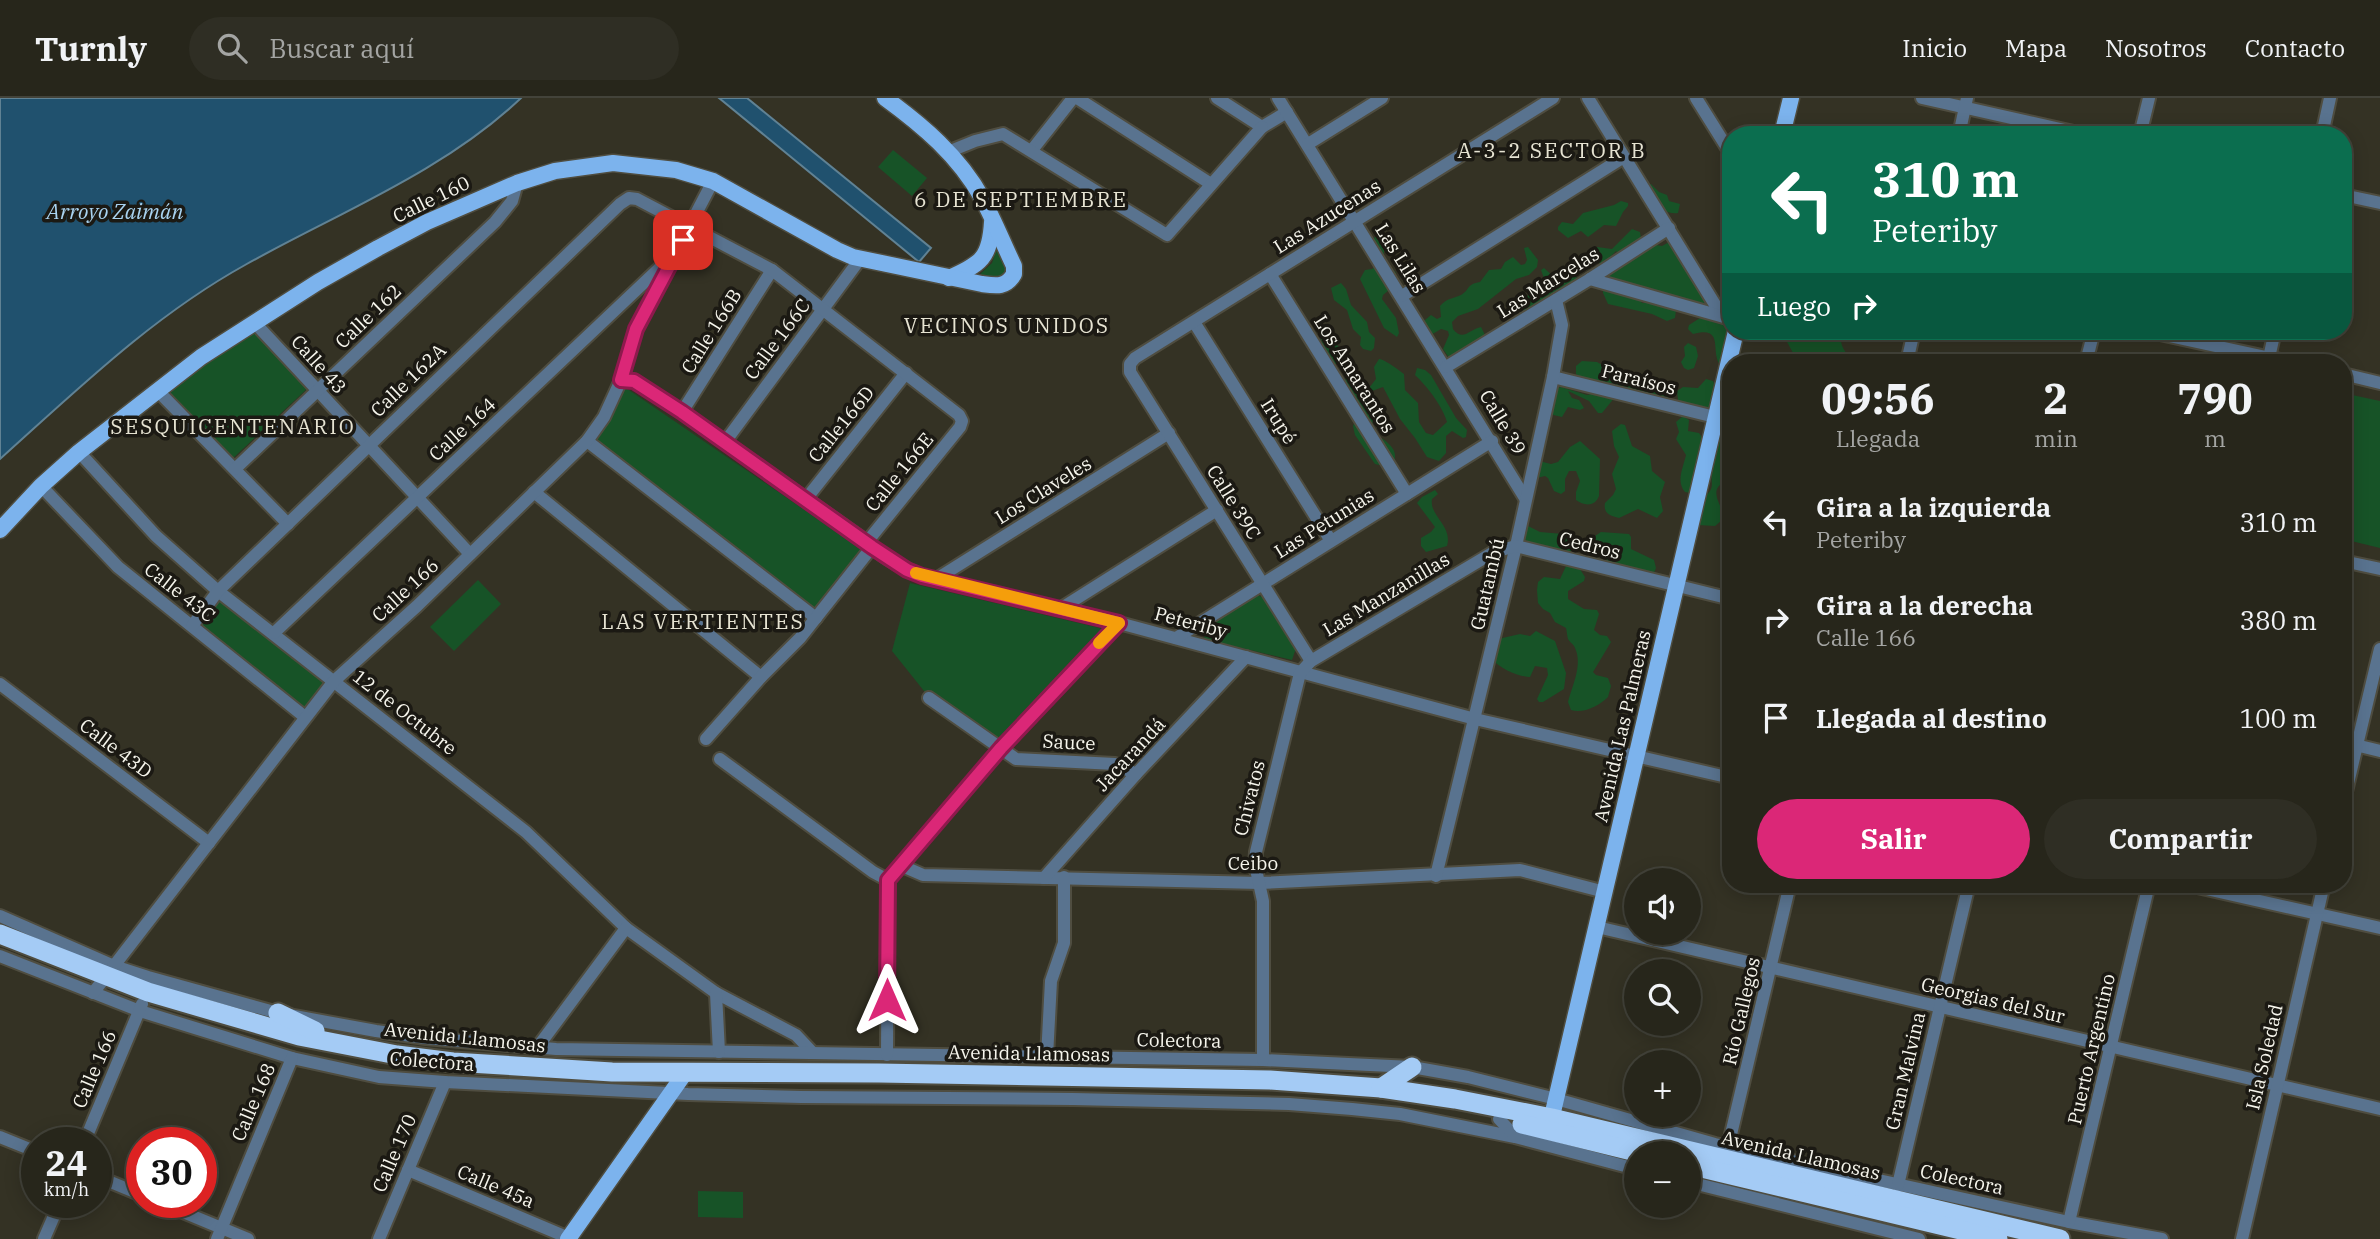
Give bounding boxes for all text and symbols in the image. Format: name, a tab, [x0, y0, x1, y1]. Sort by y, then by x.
search box	[189, 17, 679, 80]
text: Turnly	[35, 27, 147, 70]
icon: search	[213, 29, 251, 67]
text: Buscar aquí	[269, 31, 414, 65]
text: Inicio	[1902, 32, 1967, 64]
text: Mapa	[2005, 32, 2067, 64]
text: Nosotros	[2105, 32, 2207, 64]
text: Contacto	[2245, 32, 2345, 64]
district label: A-3-2 SECTOR B	[1457, 136, 1647, 164]
text: 310 m	[1872, 147, 2019, 210]
icon: left	[1757, 154, 1848, 245]
street label: Calle 160	[389, 170, 473, 228]
street label: Las Azucenas	[1269, 174, 1385, 258]
district label: 6 DE SEPTIEMBRE	[914, 185, 1128, 213]
water label: Arroyo Zaimán	[45, 197, 183, 225]
text: Peteriby	[1872, 209, 1997, 251]
pin	[653, 210, 713, 270]
street label: Las Lilas	[1370, 219, 1432, 297]
icon: arrive	[664, 221, 702, 259]
street label: Las Marcelas	[1493, 241, 1603, 323]
street label: Calle 162	[330, 279, 406, 353]
street label: Calle 166B	[676, 284, 746, 378]
icon: right	[1845, 287, 1883, 325]
text: Luego	[1757, 289, 1831, 323]
street label: Calle 166C	[739, 294, 815, 384]
street label: Los Amarantos	[1309, 310, 1401, 438]
district label: VECINOS UNIDOS	[904, 311, 1110, 339]
street label: Calle 43	[286, 329, 352, 399]
street label: Calle 162A	[365, 338, 451, 422]
street label: Paraísos	[1599, 358, 1679, 400]
text: 09:56	[1821, 371, 1935, 426]
text: 2	[2043, 371, 2069, 426]
text: 790	[2177, 371, 2253, 426]
street label: Calle166D	[803, 381, 879, 467]
street label: Calle 39	[1474, 385, 1532, 459]
street label: Calle 164	[424, 392, 500, 466]
street label: Irupé	[1256, 394, 1302, 448]
district label: SESQUICENTENARIO	[110, 412, 356, 440]
text: Llegada	[1836, 423, 1920, 453]
text: min	[2034, 423, 2078, 453]
text: m	[2204, 423, 2226, 453]
street label: Calle 166E	[860, 428, 938, 516]
street label: Los Claveles	[990, 451, 1096, 529]
street label: Calle 39C	[1202, 460, 1266, 544]
street label: Las Petunias	[1270, 483, 1378, 563]
text: Gira a la izquierda	[1816, 490, 2051, 524]
icon: left	[1757, 503, 1795, 541]
text: 310 m	[2239, 505, 2317, 539]
text: Peteriby	[1816, 524, 1906, 554]
street label: Cedros	[1557, 526, 1623, 564]
street label: Guatambú	[1465, 535, 1509, 632]
street label: Las Manzanillas	[1318, 547, 1454, 641]
street label: Calle 166	[367, 553, 443, 627]
street label: Calle 43C	[140, 557, 220, 627]
text: Gira a la derecha	[1816, 588, 2033, 622]
street label: Peteriby	[1152, 601, 1231, 643]
icon: right	[1757, 601, 1795, 639]
text: 380 m	[2239, 603, 2317, 637]
district label: LAS VERTIENTES	[601, 607, 805, 635]
text: Calle 166	[1816, 622, 1916, 652]
street label: Avenida Las Palmeras	[1588, 628, 1656, 824]
street label: 12 de Octubre	[348, 664, 462, 760]
icon: arrive	[1757, 699, 1795, 737]
text: Llegada al destino	[1816, 701, 2047, 735]
text: 100 m	[2239, 701, 2317, 735]
street label: Jacarandá	[1090, 712, 1170, 796]
street label: Calle 43D	[75, 713, 157, 783]
street label: Sauce	[1042, 729, 1096, 755]
street label: Chivatos	[1228, 758, 1270, 838]
button: Salir	[1757, 799, 2030, 879]
button: Compartir	[2044, 799, 2317, 879]
street label: Ceibo	[1228, 851, 1278, 875]
map controls	[1624, 868, 1701, 1218]
button: sound	[1624, 868, 1701, 945]
street label: Río Gallegos	[1717, 955, 1765, 1067]
button: search	[1624, 959, 1701, 1036]
position arrow	[850, 963, 924, 1037]
street label: Puerto Argentino	[2062, 971, 2120, 1127]
street label: Georgias del Sur	[1919, 972, 2068, 1028]
street label: Isla Soledad	[2240, 1002, 2288, 1112]
street label: Gran Malvina	[1880, 1010, 1930, 1132]
street label: Avenida Llamosas	[383, 1017, 547, 1057]
street label: Calle 166	[67, 1026, 121, 1112]
street label: Colectora	[1136, 1027, 1222, 1053]
street label: Avenida Llamosas	[948, 1040, 1110, 1066]
street label: Colectora	[389, 1046, 475, 1076]
button: +	[1624, 1050, 1701, 1127]
street label: Calle 168	[226, 1059, 280, 1145]
street label: Calle 170	[367, 1110, 421, 1196]
street label: Avenida Llamosas	[1719, 1125, 1883, 1185]
speed limit sign: 30	[126, 1127, 217, 1218]
text: 24	[45, 1140, 88, 1186]
button: −	[1624, 1141, 1701, 1218]
street label: Colectora	[1918, 1158, 2006, 1200]
street label: Calle 45a	[454, 1159, 538, 1213]
text: km/h	[44, 1178, 89, 1201]

